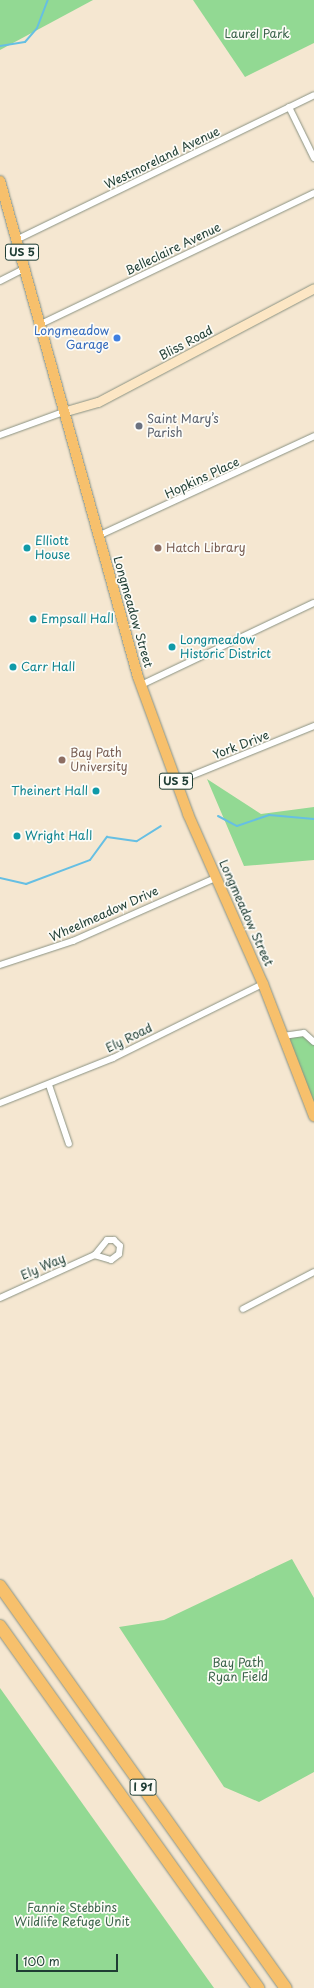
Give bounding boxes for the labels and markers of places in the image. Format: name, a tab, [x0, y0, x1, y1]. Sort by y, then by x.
place label: Longmeadow Garage	[34, 324, 109, 352]
marker: Longmeadow Garage	[112, 333, 122, 343]
place label: Saint Mary’s Parish	[147, 412, 219, 440]
marker: Saint Mary’s Parish	[134, 421, 144, 431]
place label: Elliott House	[35, 534, 70, 562]
place label: Hatch Library	[166, 541, 246, 555]
marker: Elliott House	[22, 543, 32, 553]
marker: Hatch Library	[153, 543, 163, 553]
place label: Empsall Hall	[41, 612, 114, 626]
marker: Empsall Hall	[28, 614, 38, 624]
place label: Longmeadow Historic District	[180, 633, 272, 661]
marker: Longmeadow Historic District	[167, 642, 177, 652]
place label: Carr Hall	[21, 660, 76, 674]
marker: Carr Hall	[8, 662, 18, 672]
place label: Bay Path University	[70, 746, 128, 774]
marker: Bay Path University	[57, 755, 67, 765]
place label: Theinert Hall	[11, 784, 88, 798]
marker: Theinert Hall	[91, 786, 101, 796]
place label: Wright Hall	[25, 829, 93, 843]
marker: Wright Hall	[12, 831, 22, 841]

